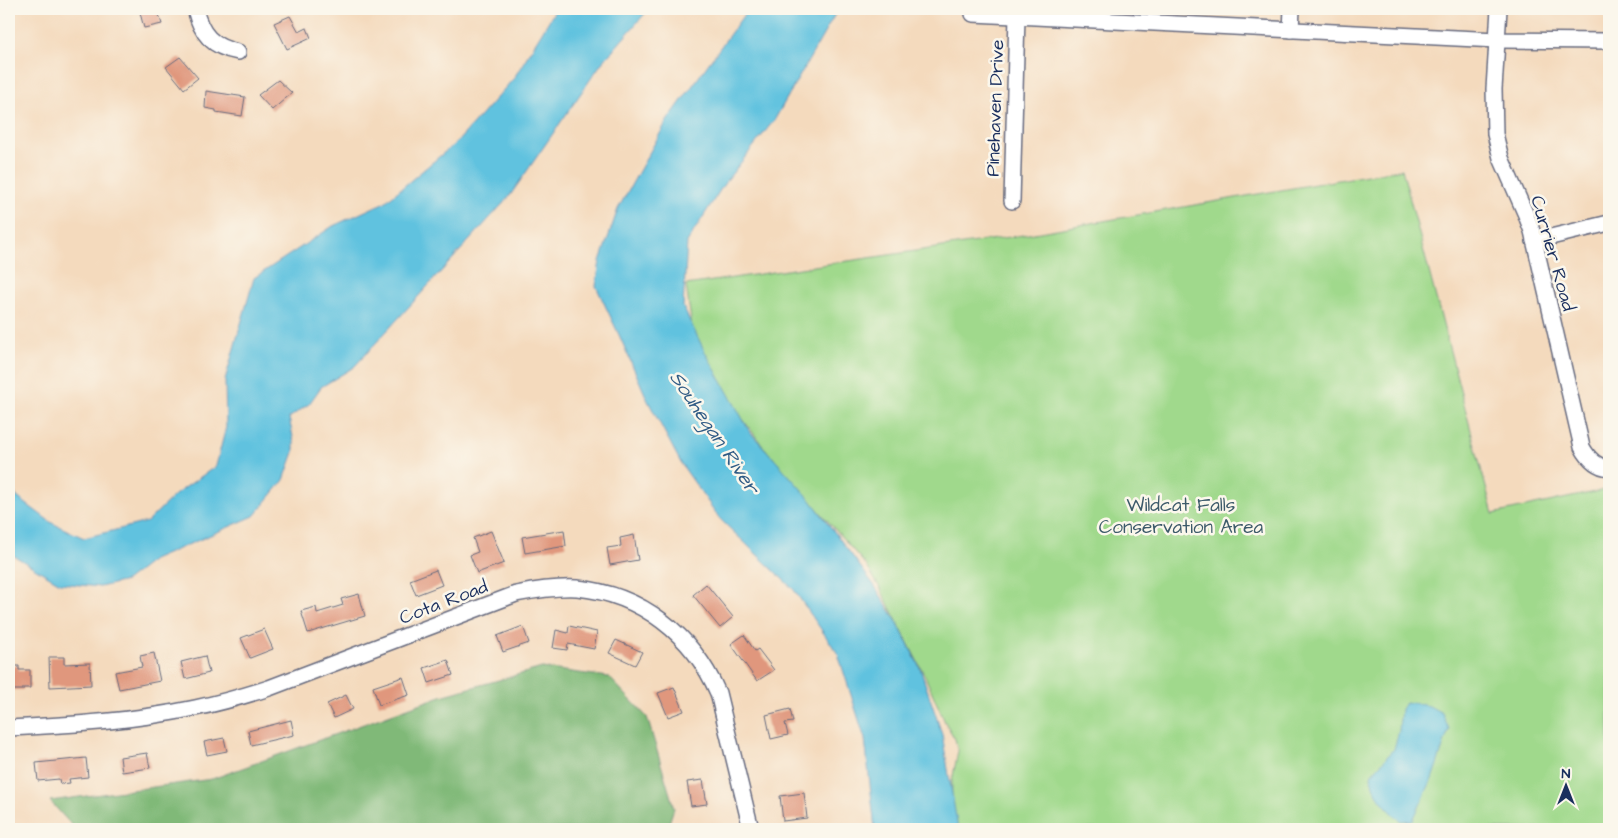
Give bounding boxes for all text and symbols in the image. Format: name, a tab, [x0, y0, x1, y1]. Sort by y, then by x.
street label: Pinehaven Drive	[980, 39, 1011, 177]
street label: Currier Road	[1523, 193, 1582, 315]
water label: Souhegan River	[662, 365, 767, 502]
park label: Wildcat Falls Conservation Area	[1099, 492, 1264, 541]
street label: Cota Road	[395, 573, 492, 632]
north arrow	[1540, 760, 1590, 810]
text: N	[1562, 764, 1571, 784]

